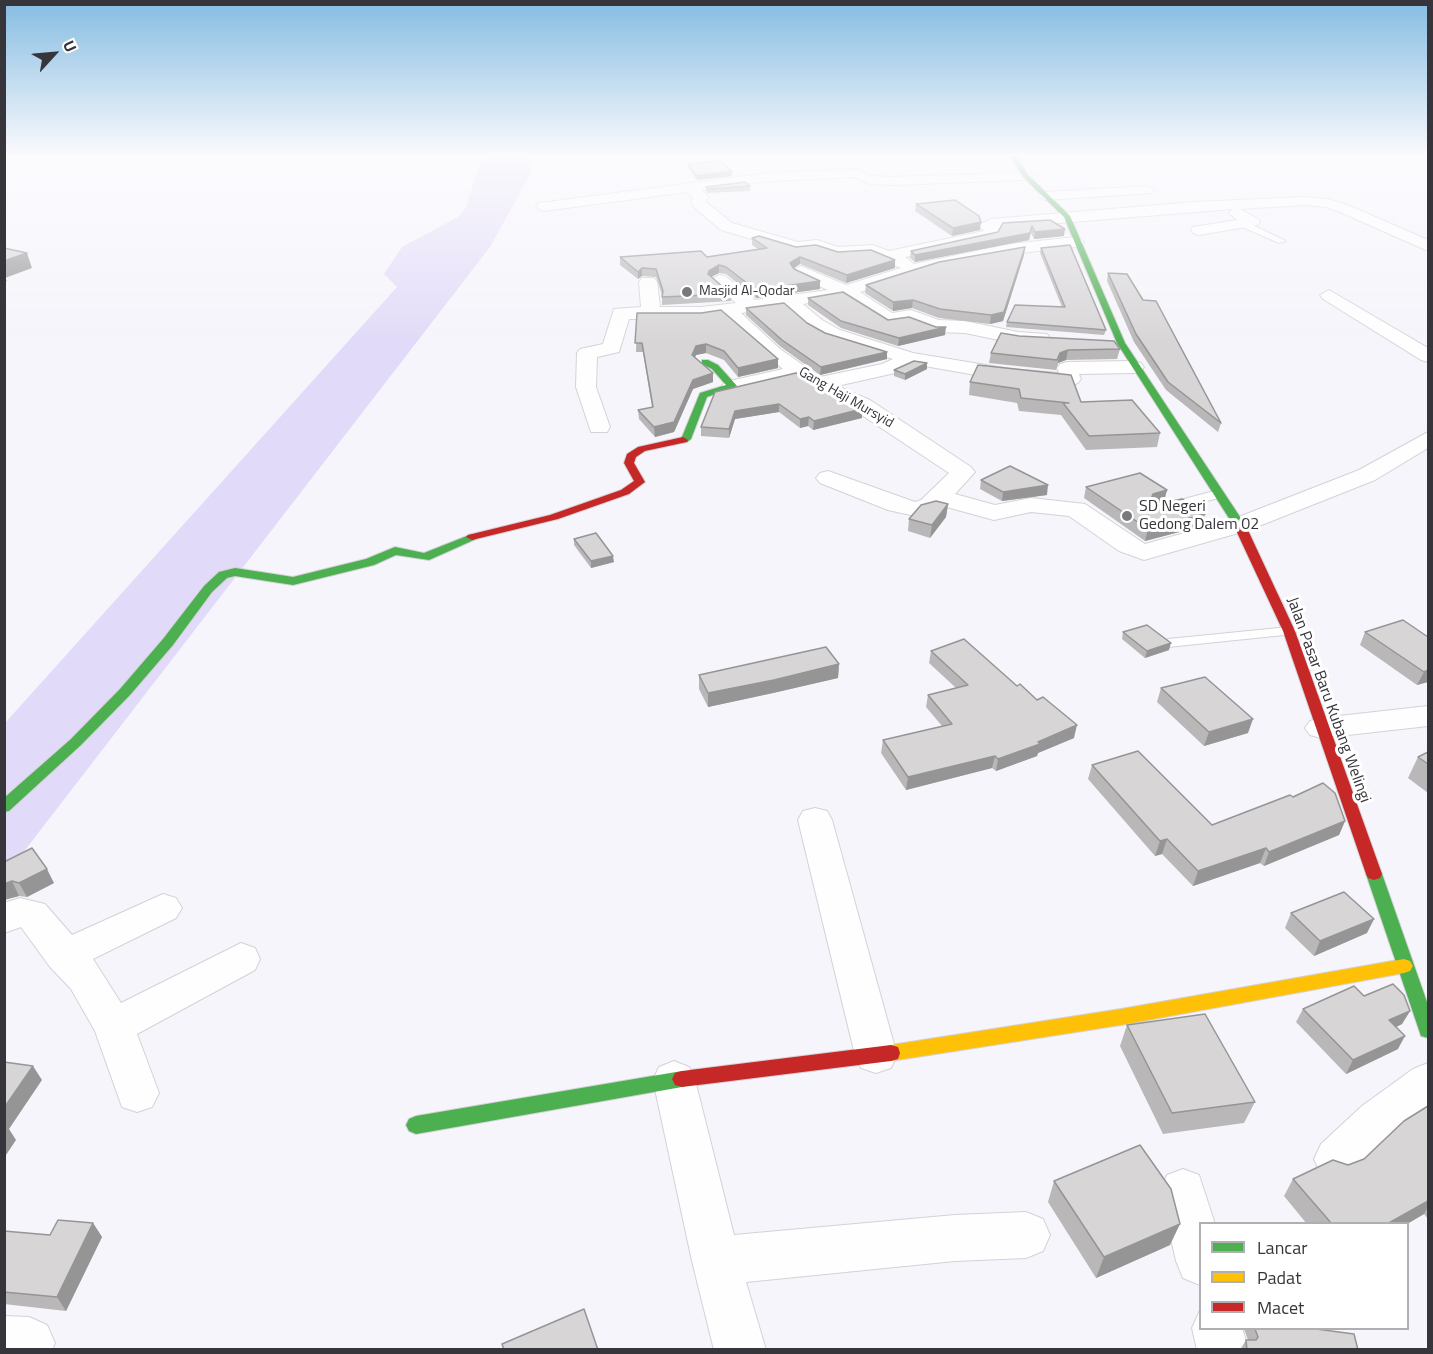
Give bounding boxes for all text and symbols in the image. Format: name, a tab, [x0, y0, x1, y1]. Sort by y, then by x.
north arrow	[24, 24, 84, 84]
text: U	[57, 36, 83, 56]
place label: Masjid Al-Qodar	[699, 284, 795, 300]
marker: Masjid Al-Qodar	[680, 285, 694, 299]
street label: Gang Haji Mursyid	[796, 364, 896, 432]
place label: SD Negeri Gedong Dalem 02	[1139, 497, 1259, 535]
marker: SD Negeri Gedong Dalem 02	[1120, 509, 1134, 523]
street label: Jalan Pasar Baru Kubang Welingi	[1282, 595, 1374, 805]
legend	[1199, 1222, 1409, 1330]
text: Lancar	[1257, 1234, 1307, 1261]
text: Padat	[1257, 1264, 1301, 1291]
text: Macet	[1257, 1294, 1304, 1321]

